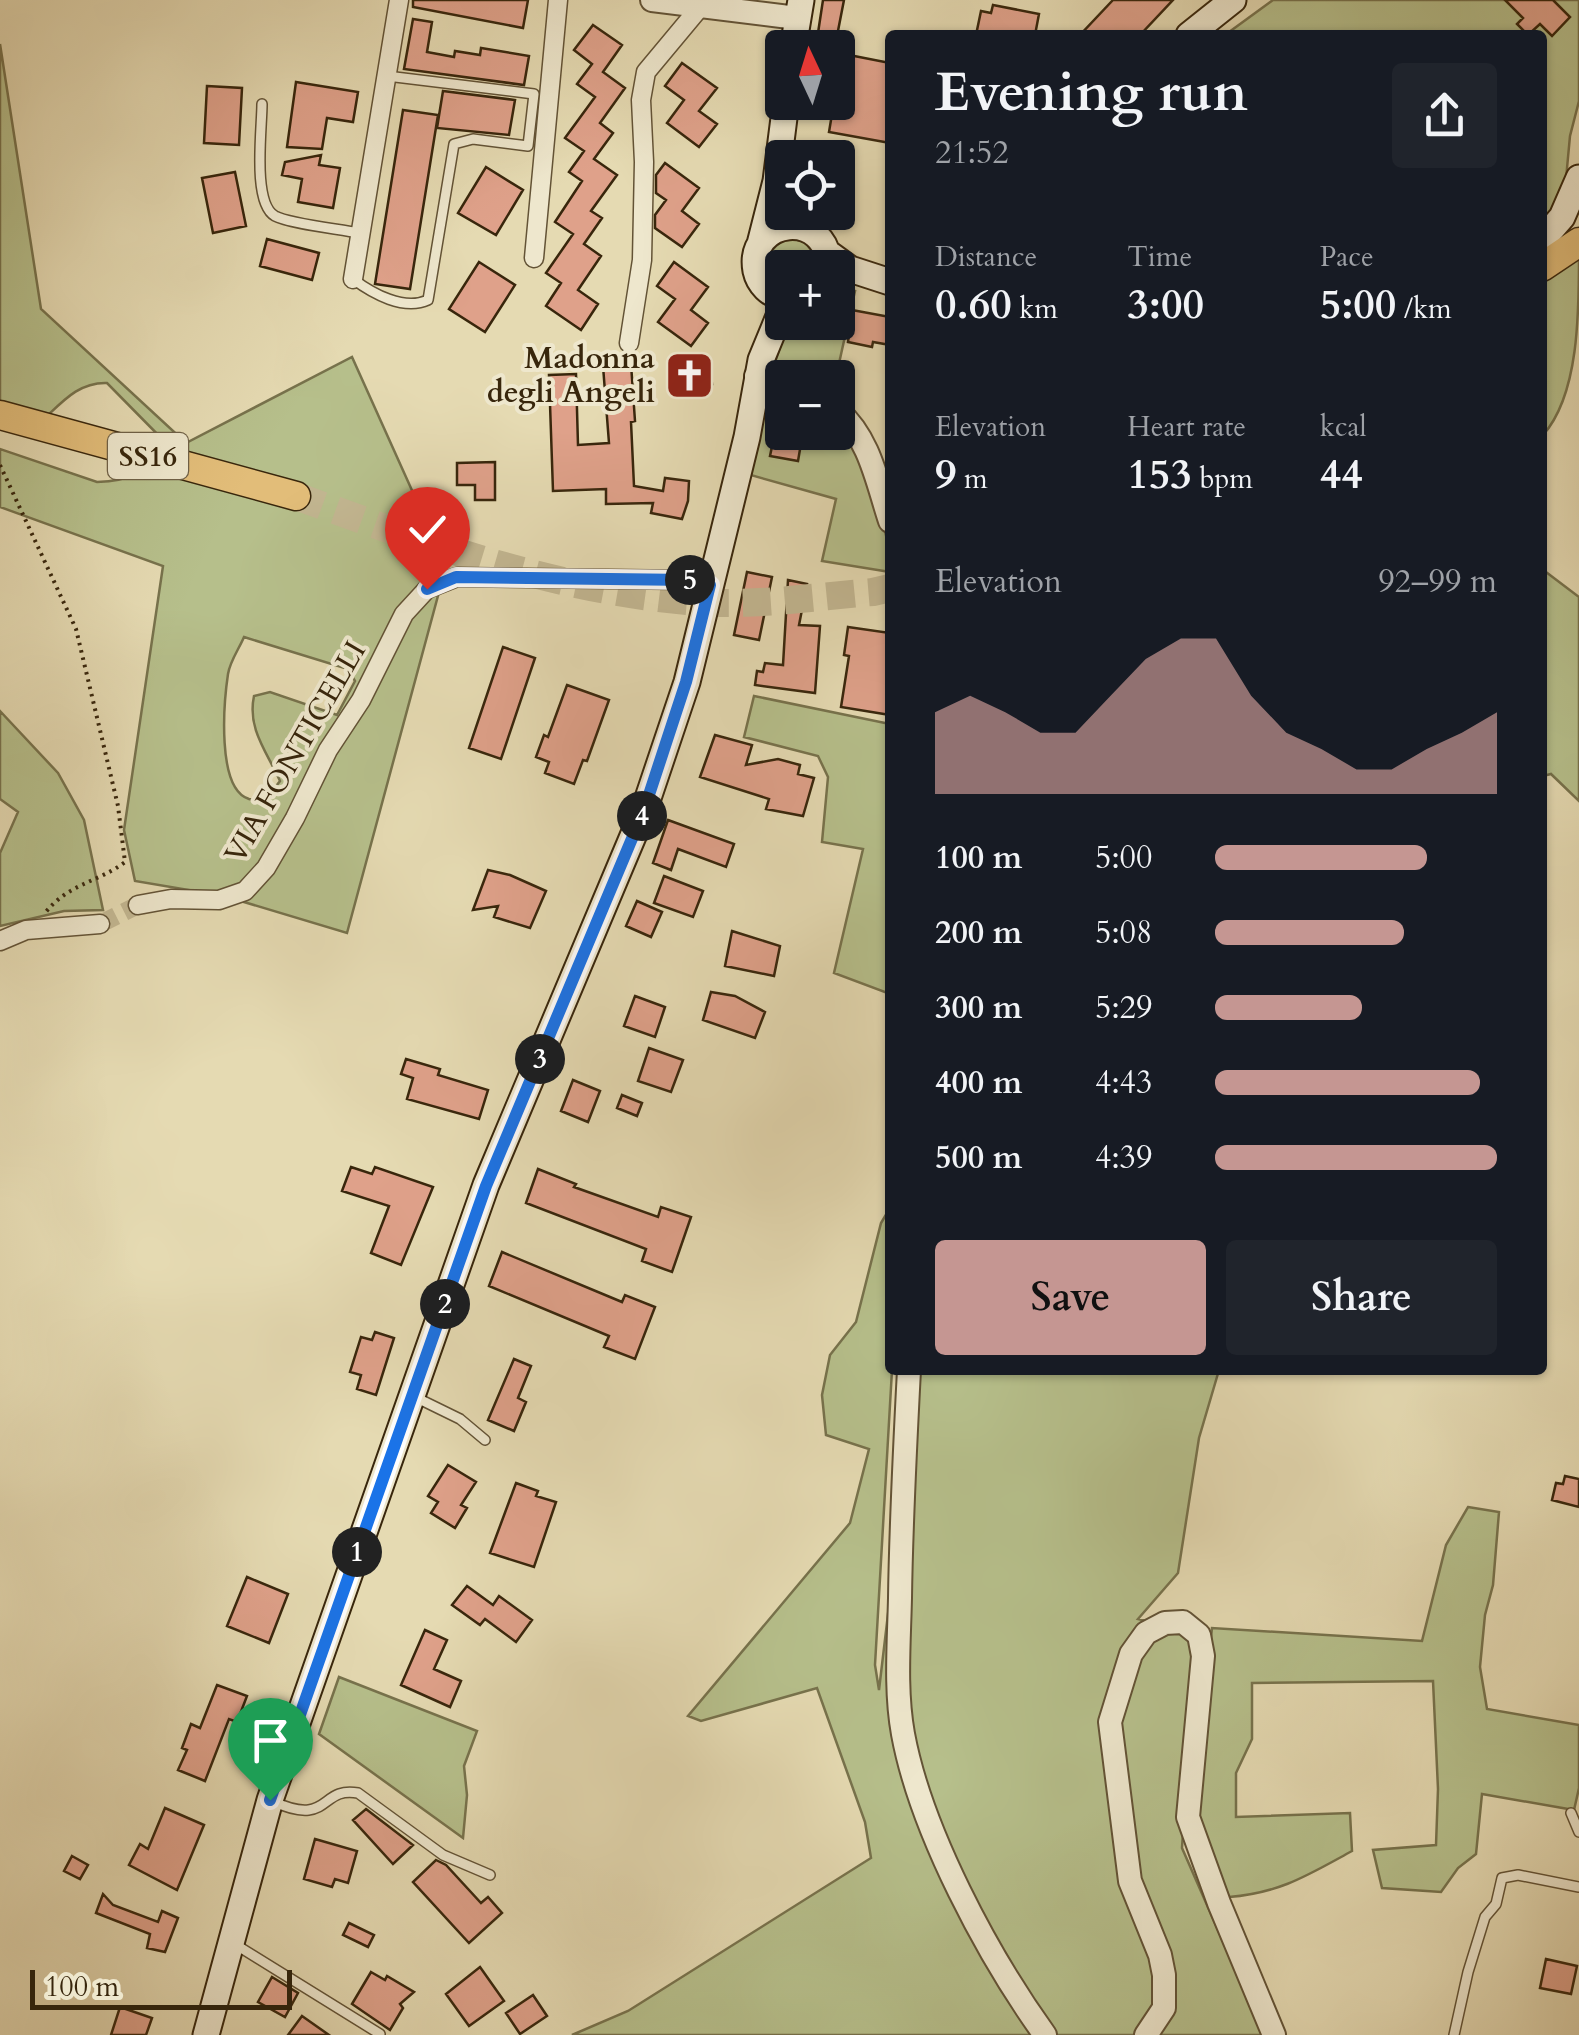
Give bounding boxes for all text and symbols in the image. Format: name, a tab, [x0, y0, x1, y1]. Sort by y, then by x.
north arrow	[765, 30, 855, 120]
map controls	[765, 30, 855, 450]
text: Evening run	[935, 56, 1248, 130]
button: share	[1392, 63, 1497, 168]
text: 21:52	[935, 131, 1009, 175]
button: locate	[765, 140, 855, 230]
text: Distance	[935, 238, 1037, 276]
text: Time	[1127, 238, 1192, 276]
text: Pace	[1320, 238, 1374, 276]
button: +	[765, 250, 855, 340]
text: 0.60	[935, 276, 1012, 333]
text: 3:00	[1127, 276, 1204, 333]
text: 5:00	[1320, 276, 1396, 333]
text: km	[1012, 290, 1058, 328]
text: /km	[1396, 290, 1452, 328]
place label: Madonna degli Angeli	[487, 338, 655, 413]
church icon: Madonna degli Angeli	[664, 349, 716, 401]
button: −	[765, 360, 855, 450]
text: Elevation	[935, 408, 1046, 446]
text: Heart rate	[1127, 408, 1246, 446]
text: kcal	[1320, 408, 1367, 446]
road number: SS16	[108, 433, 188, 479]
text: 9	[935, 446, 957, 503]
text: 153	[1127, 446, 1192, 503]
text: 44	[1320, 446, 1363, 503]
text: m	[957, 460, 988, 498]
text: bpm	[1192, 460, 1253, 498]
pin	[385, 487, 470, 590]
icon: check	[400, 502, 455, 557]
pin: 5	[665, 555, 715, 605]
text: Elevation	[935, 560, 1062, 604]
text: 92–99 m	[1378, 560, 1497, 604]
text: 5	[683, 561, 697, 599]
street label: VIA FONTICELLI	[215, 634, 376, 871]
pin: 4	[617, 791, 667, 841]
text: 4	[635, 797, 649, 835]
text: 100 m	[935, 836, 1022, 880]
text: 5:00	[1095, 836, 1152, 880]
text: 200 m	[935, 911, 1022, 955]
text: 5:08	[1095, 911, 1152, 955]
text: 300 m	[935, 986, 1022, 1030]
text: 5:29	[1095, 986, 1152, 1030]
pin: 3	[515, 1034, 565, 1084]
text: 3	[533, 1040, 547, 1078]
text: 400 m	[935, 1061, 1022, 1105]
text: 4:43	[1095, 1061, 1152, 1105]
text: 500 m	[935, 1136, 1022, 1180]
text: 4:39	[1095, 1136, 1152, 1180]
button: Save	[935, 1240, 1206, 1355]
button: Share	[1226, 1240, 1497, 1355]
pin: 2	[420, 1279, 470, 1329]
text: 2	[438, 1285, 452, 1323]
pin: 1	[332, 1527, 382, 1577]
text: 1	[350, 1533, 364, 1571]
pin	[228, 1698, 313, 1801]
icon: arrive	[243, 1713, 298, 1768]
scale bar	[30, 1965, 292, 2010]
text: 100 m	[45, 1968, 119, 2006]

